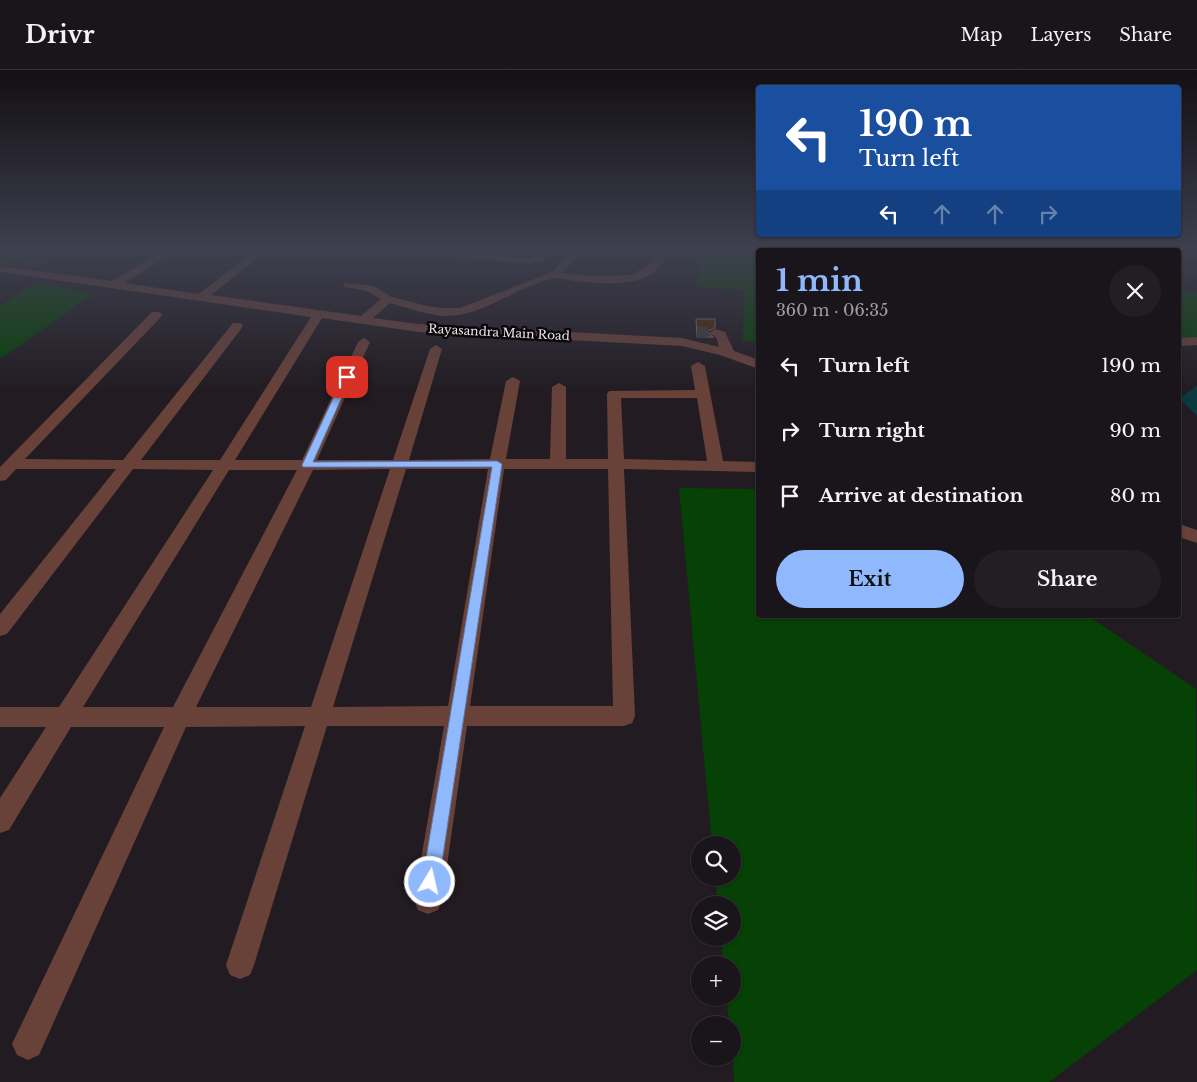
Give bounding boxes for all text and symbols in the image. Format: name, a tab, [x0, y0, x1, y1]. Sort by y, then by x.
text: Drivr	[25, 20, 94, 49]
text: Map	[961, 24, 1002, 46]
text: Layers	[1030, 24, 1091, 46]
text: Share	[1119, 24, 1172, 46]
text: 190 m	[859, 102, 972, 145]
icon: left	[776, 105, 841, 170]
text: Turn left	[859, 145, 959, 172]
icon: left	[875, 200, 903, 228]
icon: ahead	[928, 200, 956, 228]
icon: ahead	[981, 200, 1009, 228]
icon: right	[1034, 200, 1062, 228]
text: 1 min	[776, 262, 863, 299]
button: close	[1109, 265, 1161, 317]
text: 360 m · 06:35	[776, 300, 888, 320]
street label: Rayasandra Main Road	[428, 321, 570, 343]
icon: left	[776, 352, 804, 380]
text: Turn left	[819, 354, 910, 377]
text: 190 m	[1101, 354, 1161, 377]
pin	[326, 356, 368, 398]
icon: arrive	[333, 363, 361, 391]
icon: right	[776, 417, 804, 445]
text: Turn right	[819, 419, 925, 442]
text: 90 m	[1109, 419, 1161, 442]
icon: arrive	[776, 482, 804, 510]
text: Arrive at destination	[819, 484, 1023, 507]
text: 80 m	[1110, 484, 1161, 507]
button: Exit	[776, 550, 964, 608]
button: Share	[974, 550, 1161, 608]
map controls	[691, 836, 741, 1066]
button: search	[691, 836, 741, 886]
position arrow	[403, 855, 455, 907]
button: layers	[691, 896, 741, 946]
button: +	[691, 956, 741, 1006]
button: −	[691, 1016, 741, 1066]

